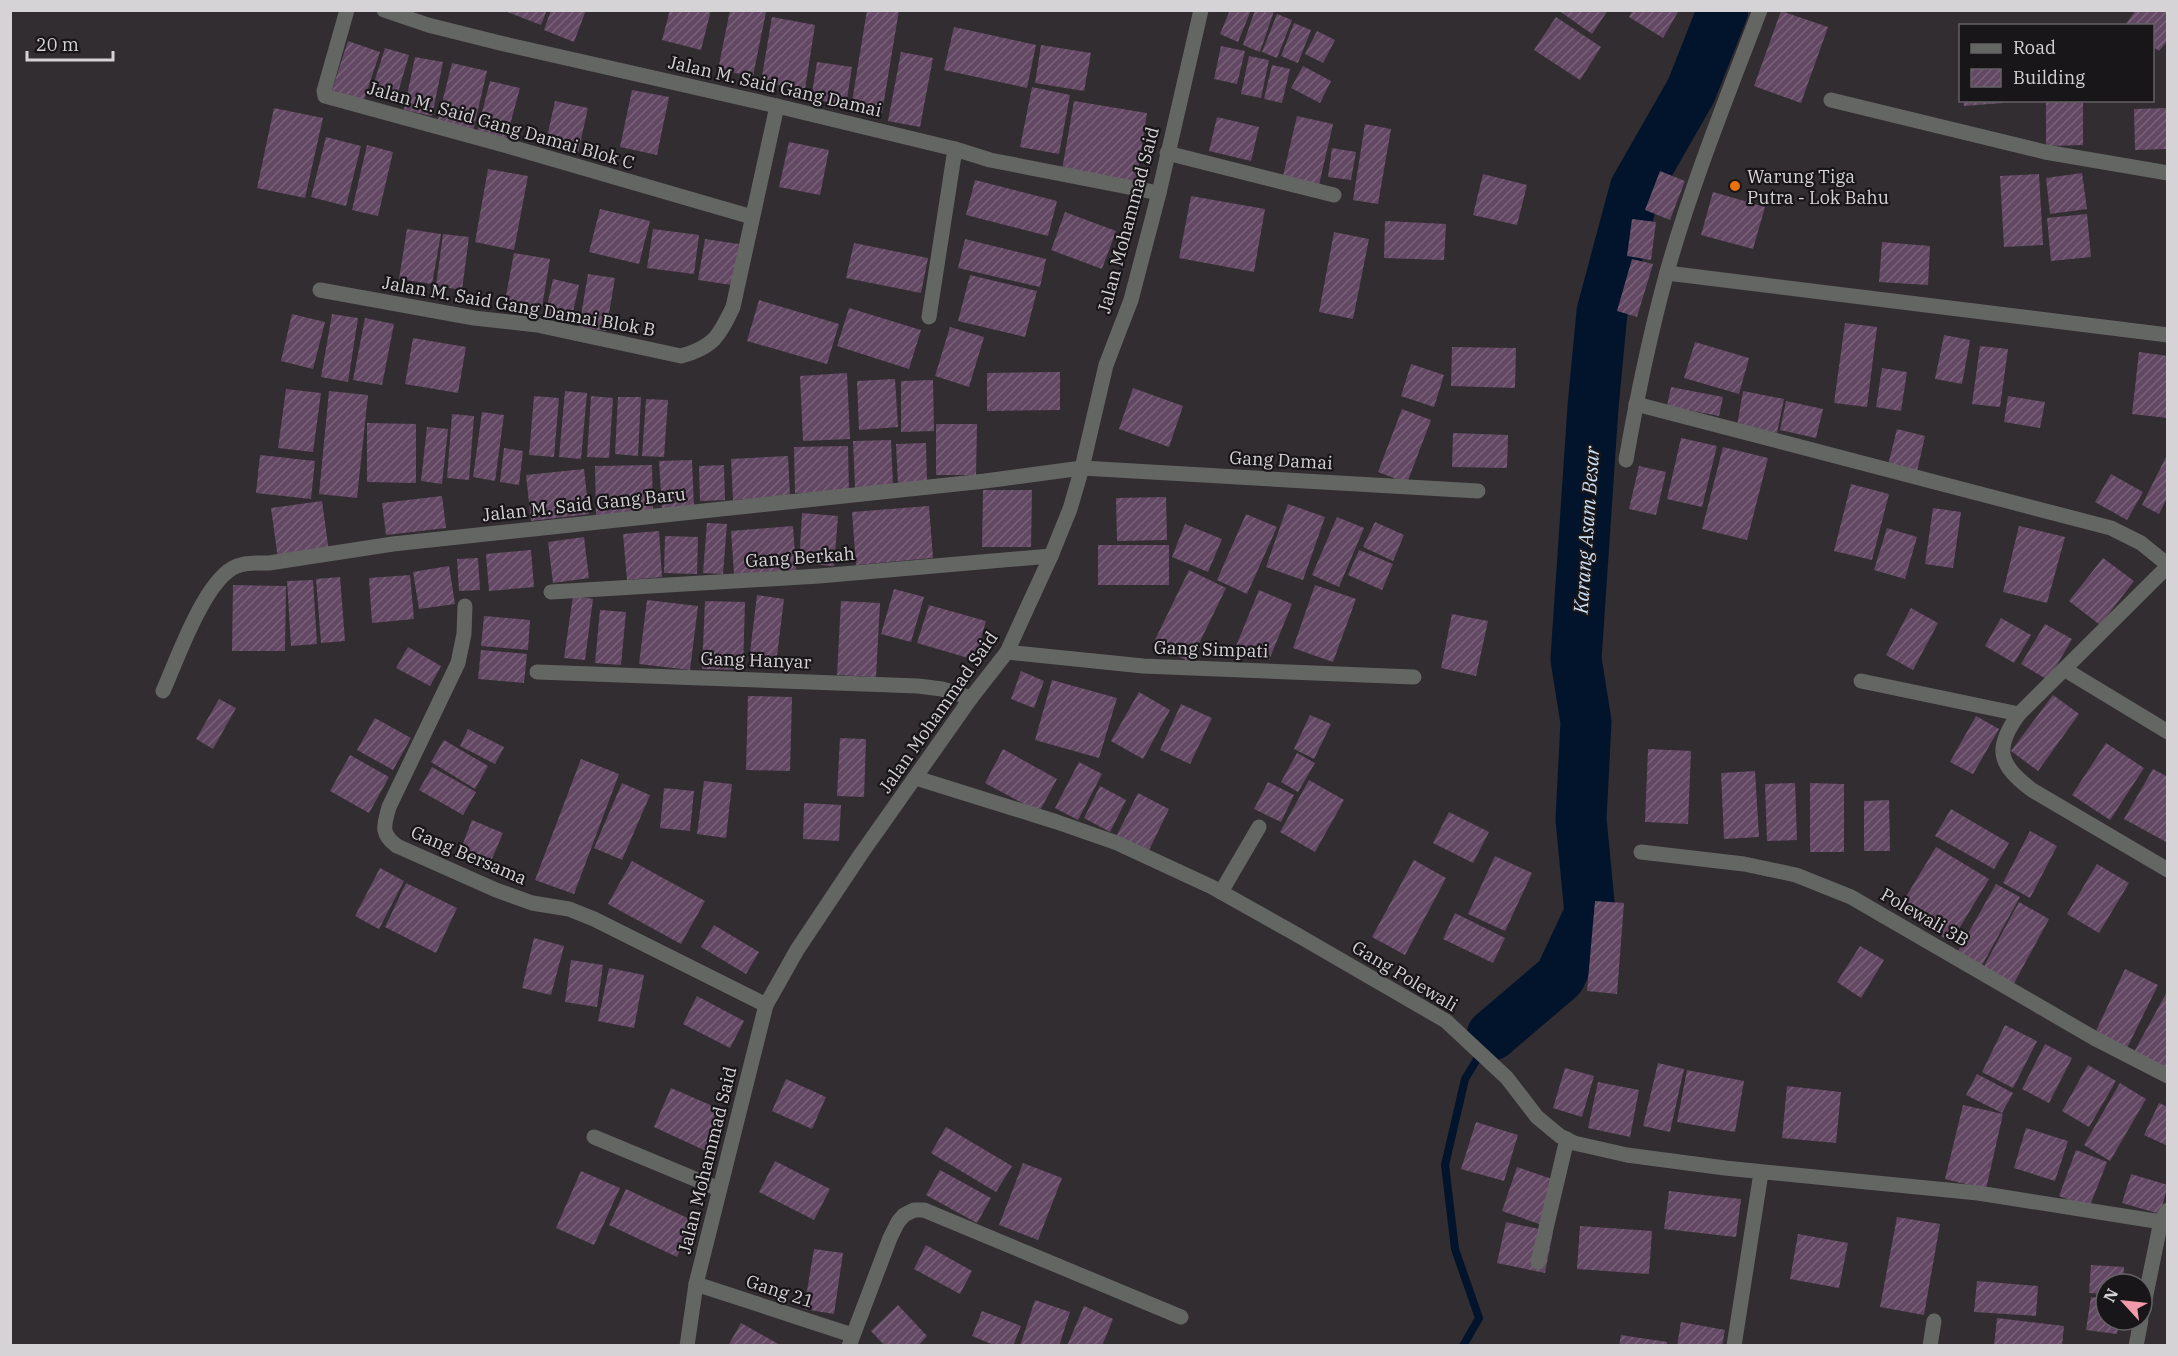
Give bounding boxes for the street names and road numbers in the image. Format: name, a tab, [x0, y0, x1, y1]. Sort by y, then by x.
street label: Jalan M. Said Gang Damai	[666, 50, 884, 122]
street label: Jalan M. Said Gang Damai Blok C	[365, 76, 637, 174]
street label: Jalan Mohammad Said	[1092, 124, 1164, 316]
street label: Jalan M. Said Gang Damai Blok B	[381, 271, 657, 341]
street label: Gang Damai	[1229, 446, 1334, 474]
street label: Jalan M. Said Gang Baru	[481, 482, 687, 526]
street label: Gang Berkah	[744, 542, 856, 572]
street label: Jalan Mohammad Said	[873, 627, 1003, 797]
street label: Gang Simpati	[1153, 636, 1269, 663]
street label: Gang Hanyar	[700, 647, 812, 673]
street label: Gang Bersama	[408, 820, 531, 890]
street label: Polewali 3B	[1877, 883, 1973, 951]
street label: Gang Polewali	[1348, 935, 1462, 1017]
street label: Jalan Mohammad Said	[673, 1064, 741, 1256]
street label: Gang 21	[743, 1269, 817, 1313]

